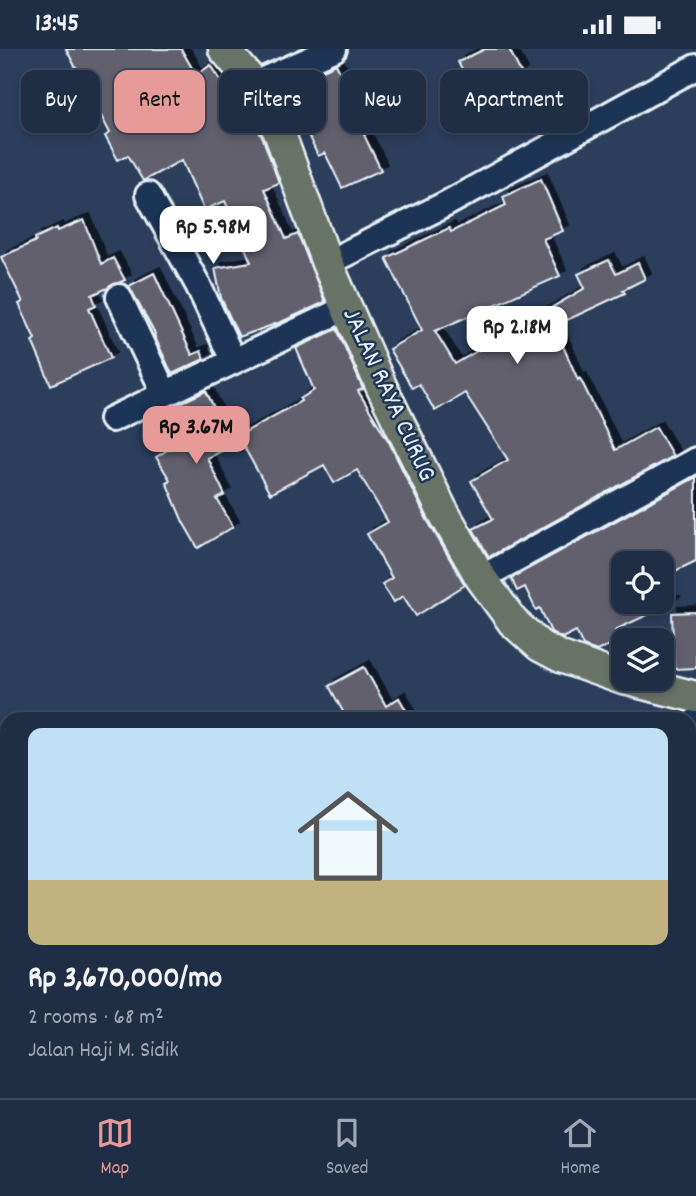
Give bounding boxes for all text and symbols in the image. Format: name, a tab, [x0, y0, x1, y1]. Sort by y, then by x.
text: 13:45	[35, 6, 79, 43]
chip: Buy	[21, 70, 100, 133]
chip: Rent	[114, 70, 205, 133]
chip: Filters	[219, 70, 326, 133]
chip: New	[340, 70, 426, 133]
chip: Apartment	[440, 70, 588, 133]
pin: Rp 5.98M	[141, 207, 285, 266]
text: Rp 5.98M	[176, 212, 250, 245]
street label: JALAN RAYA CURUG	[332, 302, 444, 488]
pin: Rp 2.18M	[445, 307, 589, 366]
text: Rp 2.18M	[483, 312, 551, 345]
pin: Rp 3.67M	[124, 407, 268, 466]
text: Rp 3.67M	[159, 412, 233, 445]
map controls	[611, 551, 674, 691]
button: locate	[611, 551, 674, 614]
button: layers	[611, 628, 674, 691]
icon: home	[285, 773, 411, 899]
text: Rp 3,670,000/mo	[28, 959, 222, 1002]
text: 2 rooms · 68 m²	[28, 1002, 164, 1035]
text: Jalan Haji M. Sidik	[28, 1035, 179, 1068]
tab: Map	[96, 1114, 134, 1183]
tab: Saved	[326, 1114, 368, 1183]
tab: Home	[560, 1114, 600, 1183]

